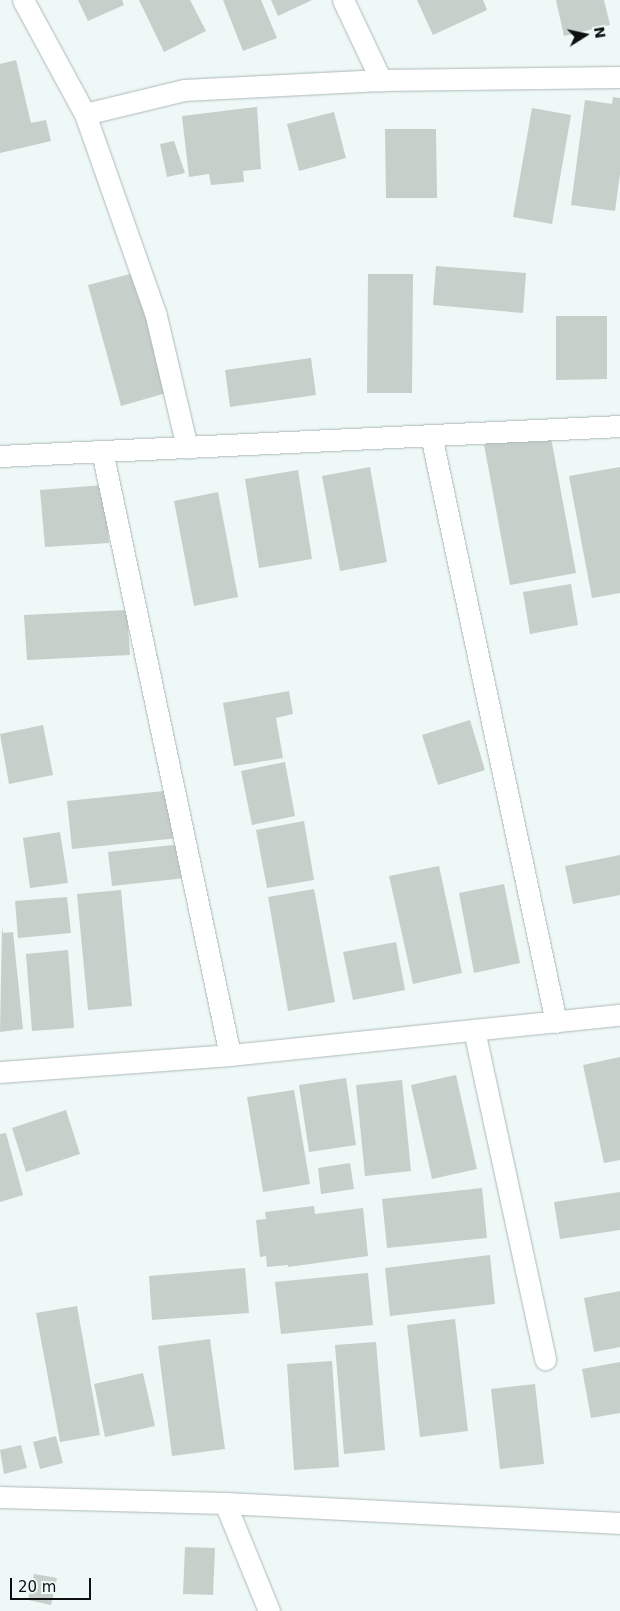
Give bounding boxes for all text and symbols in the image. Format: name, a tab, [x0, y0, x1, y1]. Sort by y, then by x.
north arrow	[560, 10, 610, 60]
text: N	[591, 25, 609, 40]
scale bar	[12, 1568, 94, 1600]
text: 20 m	[18, 1578, 56, 1596]

